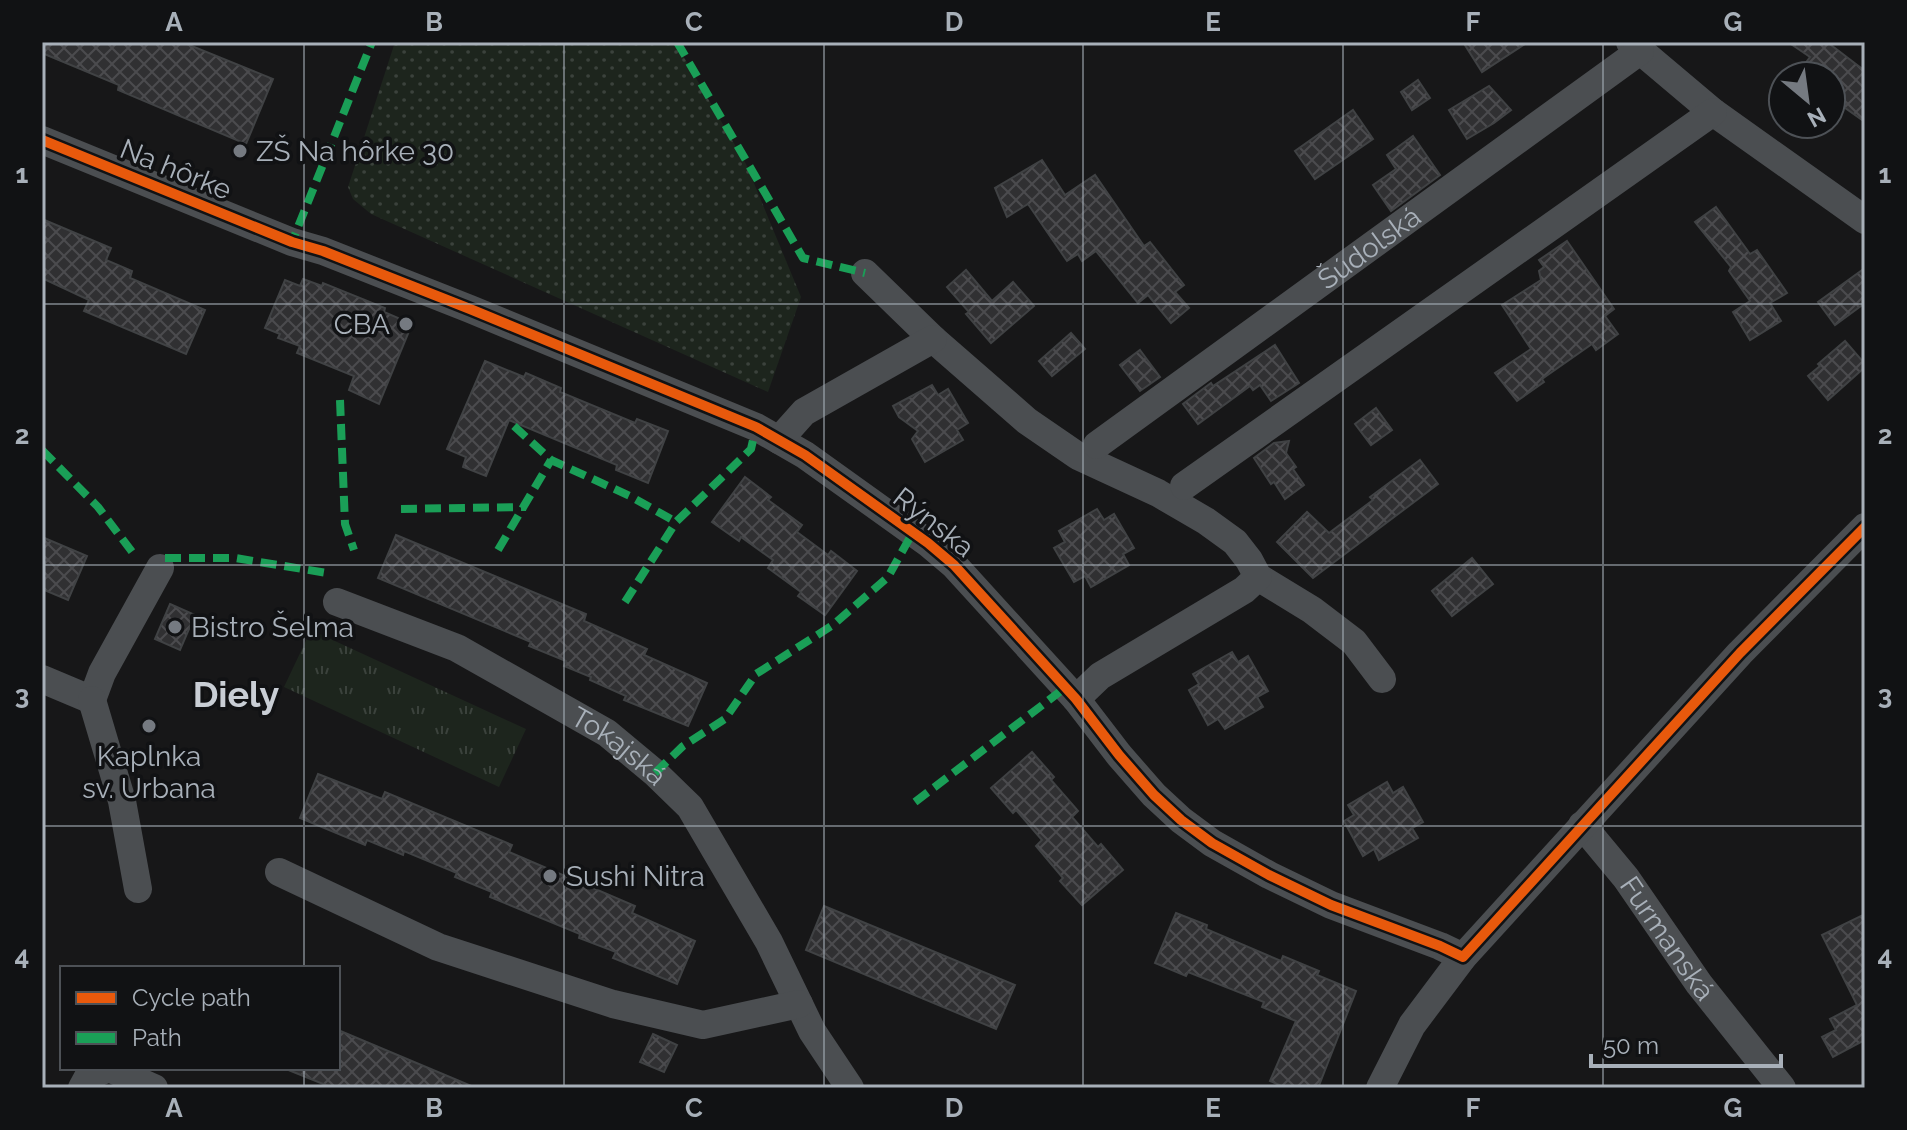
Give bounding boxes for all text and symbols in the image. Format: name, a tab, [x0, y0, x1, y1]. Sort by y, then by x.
text: A	[165, 7, 183, 37]
text: B	[425, 7, 443, 37]
text: C	[685, 7, 703, 37]
text: D	[945, 7, 963, 37]
text: E	[1205, 7, 1221, 37]
text: F	[1466, 7, 1481, 37]
text: G	[1724, 7, 1742, 37]
north arrow	[1767, 60, 1847, 140]
text: N	[1803, 102, 1830, 133]
street label: Na hôrke	[115, 132, 236, 207]
place label: ZŠ Na hôrke 30	[256, 134, 454, 168]
marker: ZŠ Na hôrke 30	[231, 142, 249, 160]
text: 1	[16, 159, 29, 189]
text: 1	[1879, 159, 1892, 189]
street label: Šúdolská	[1311, 200, 1427, 296]
place label: CBA	[334, 308, 390, 341]
marker: CBA	[397, 315, 415, 333]
text: 2	[15, 420, 29, 450]
text: 2	[1878, 420, 1892, 450]
street label: Rýnska	[887, 481, 981, 564]
place label: Bistro Šelma	[191, 610, 354, 644]
marker: Bistro Šelma	[166, 618, 184, 636]
district label: Diely	[193, 673, 280, 715]
text: 3	[15, 680, 29, 710]
text: 3	[1878, 680, 1892, 710]
street label: Tokajská	[565, 700, 673, 792]
marker: Kaplnka sv. Urbana	[140, 717, 158, 735]
place label: Kaplnka sv. Urbana	[82, 740, 216, 805]
place label: Sushi Nitra	[566, 860, 705, 893]
marker: Sushi Nitra	[541, 867, 559, 885]
street label: Furmanská	[1613, 870, 1721, 1007]
text: 4	[15, 941, 29, 971]
text: 4	[1878, 941, 1892, 971]
legend	[60, 966, 340, 1070]
text: Cycle path	[132, 983, 251, 1012]
scale bar	[1591, 1018, 1781, 1068]
text: Path	[132, 1023, 182, 1052]
text: 50 m	[1603, 1031, 1659, 1060]
text: A	[165, 1093, 183, 1123]
text: B	[425, 1093, 443, 1123]
text: C	[685, 1093, 703, 1123]
text: D	[945, 1093, 963, 1123]
text: E	[1205, 1093, 1221, 1123]
text: F	[1466, 1093, 1481, 1123]
text: G	[1724, 1093, 1742, 1123]

